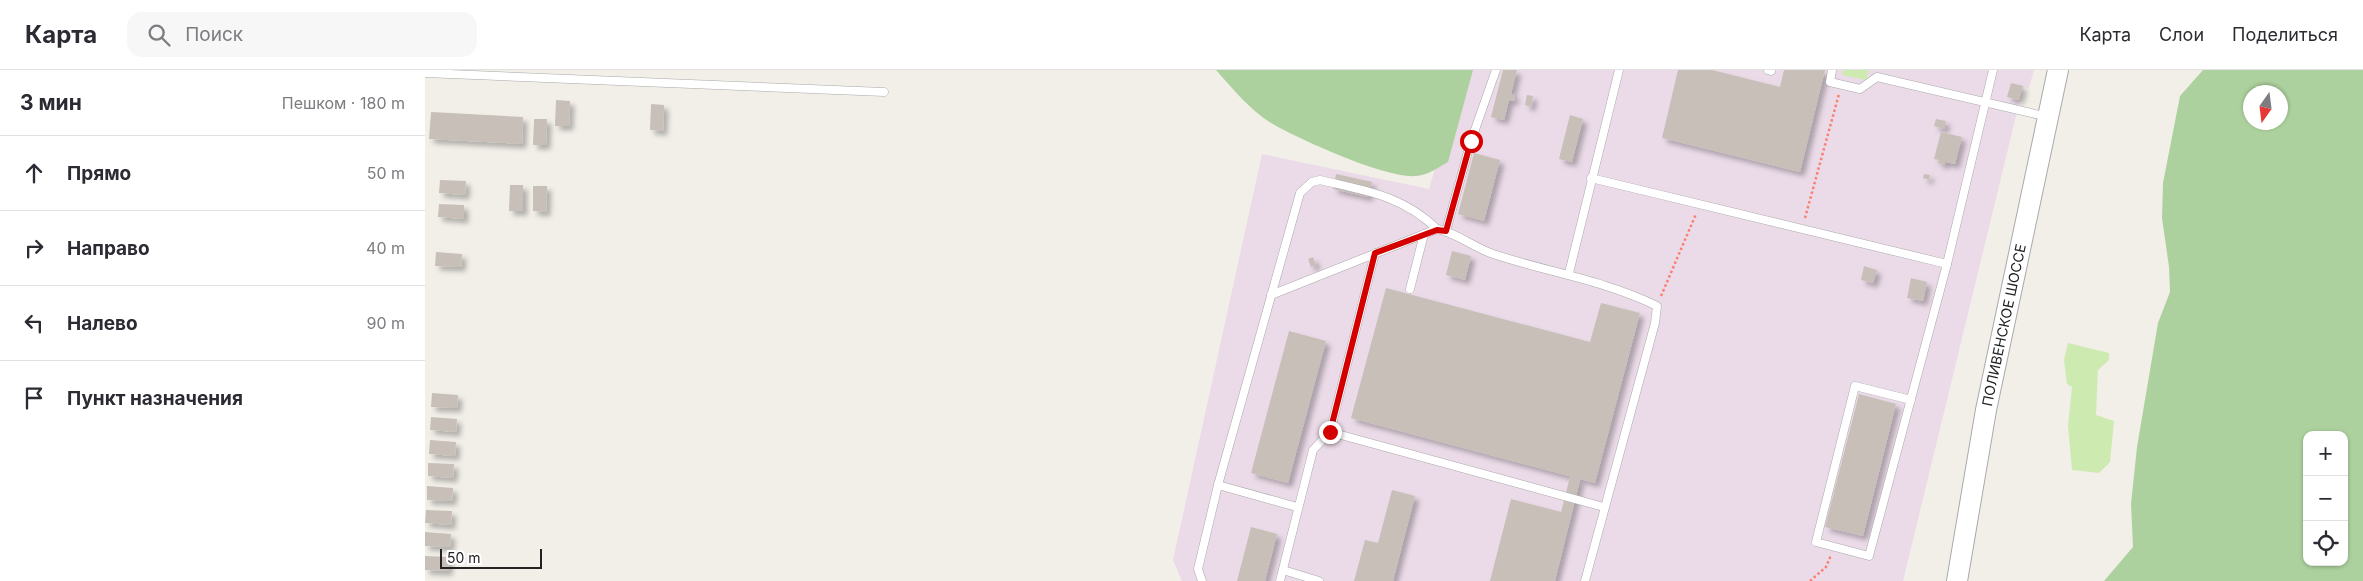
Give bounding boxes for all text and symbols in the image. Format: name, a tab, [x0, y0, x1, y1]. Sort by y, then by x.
search box	[127, 12, 477, 57]
text: Карта	[25, 20, 97, 49]
icon: search	[145, 21, 173, 49]
text: Поиск	[185, 23, 243, 46]
text: Карта	[2079, 24, 2131, 45]
text: Слои	[2159, 24, 2204, 45]
text: Поделиться	[2232, 24, 2338, 45]
north arrow	[2243, 85, 2288, 130]
text: 3 мин	[20, 90, 82, 115]
text: Пешком · 180 m	[282, 93, 405, 113]
route start	[1460, 130, 1483, 153]
icon: ahead	[20, 159, 48, 187]
text: Прямо	[67, 162, 131, 185]
text: 50 m	[367, 163, 405, 183]
icon: right	[20, 234, 48, 262]
text: Направо	[67, 237, 150, 260]
text: 40 m	[366, 238, 405, 258]
street label: ПОЛИВЕНСКОЕ ШОССЕ	[1978, 242, 2029, 408]
icon: left	[20, 309, 48, 337]
text: Налево	[67, 312, 138, 335]
text: 90 m	[366, 313, 405, 333]
icon: arrive	[20, 384, 48, 412]
text: Пункт назначения	[67, 387, 243, 410]
route end	[1319, 421, 1342, 444]
map controls	[2303, 431, 2348, 566]
button: +	[2303, 431, 2348, 476]
button: −	[2303, 476, 2348, 521]
button: locate	[2303, 521, 2348, 566]
scale bar	[440, 546, 543, 569]
text: 50 m	[447, 549, 481, 566]

